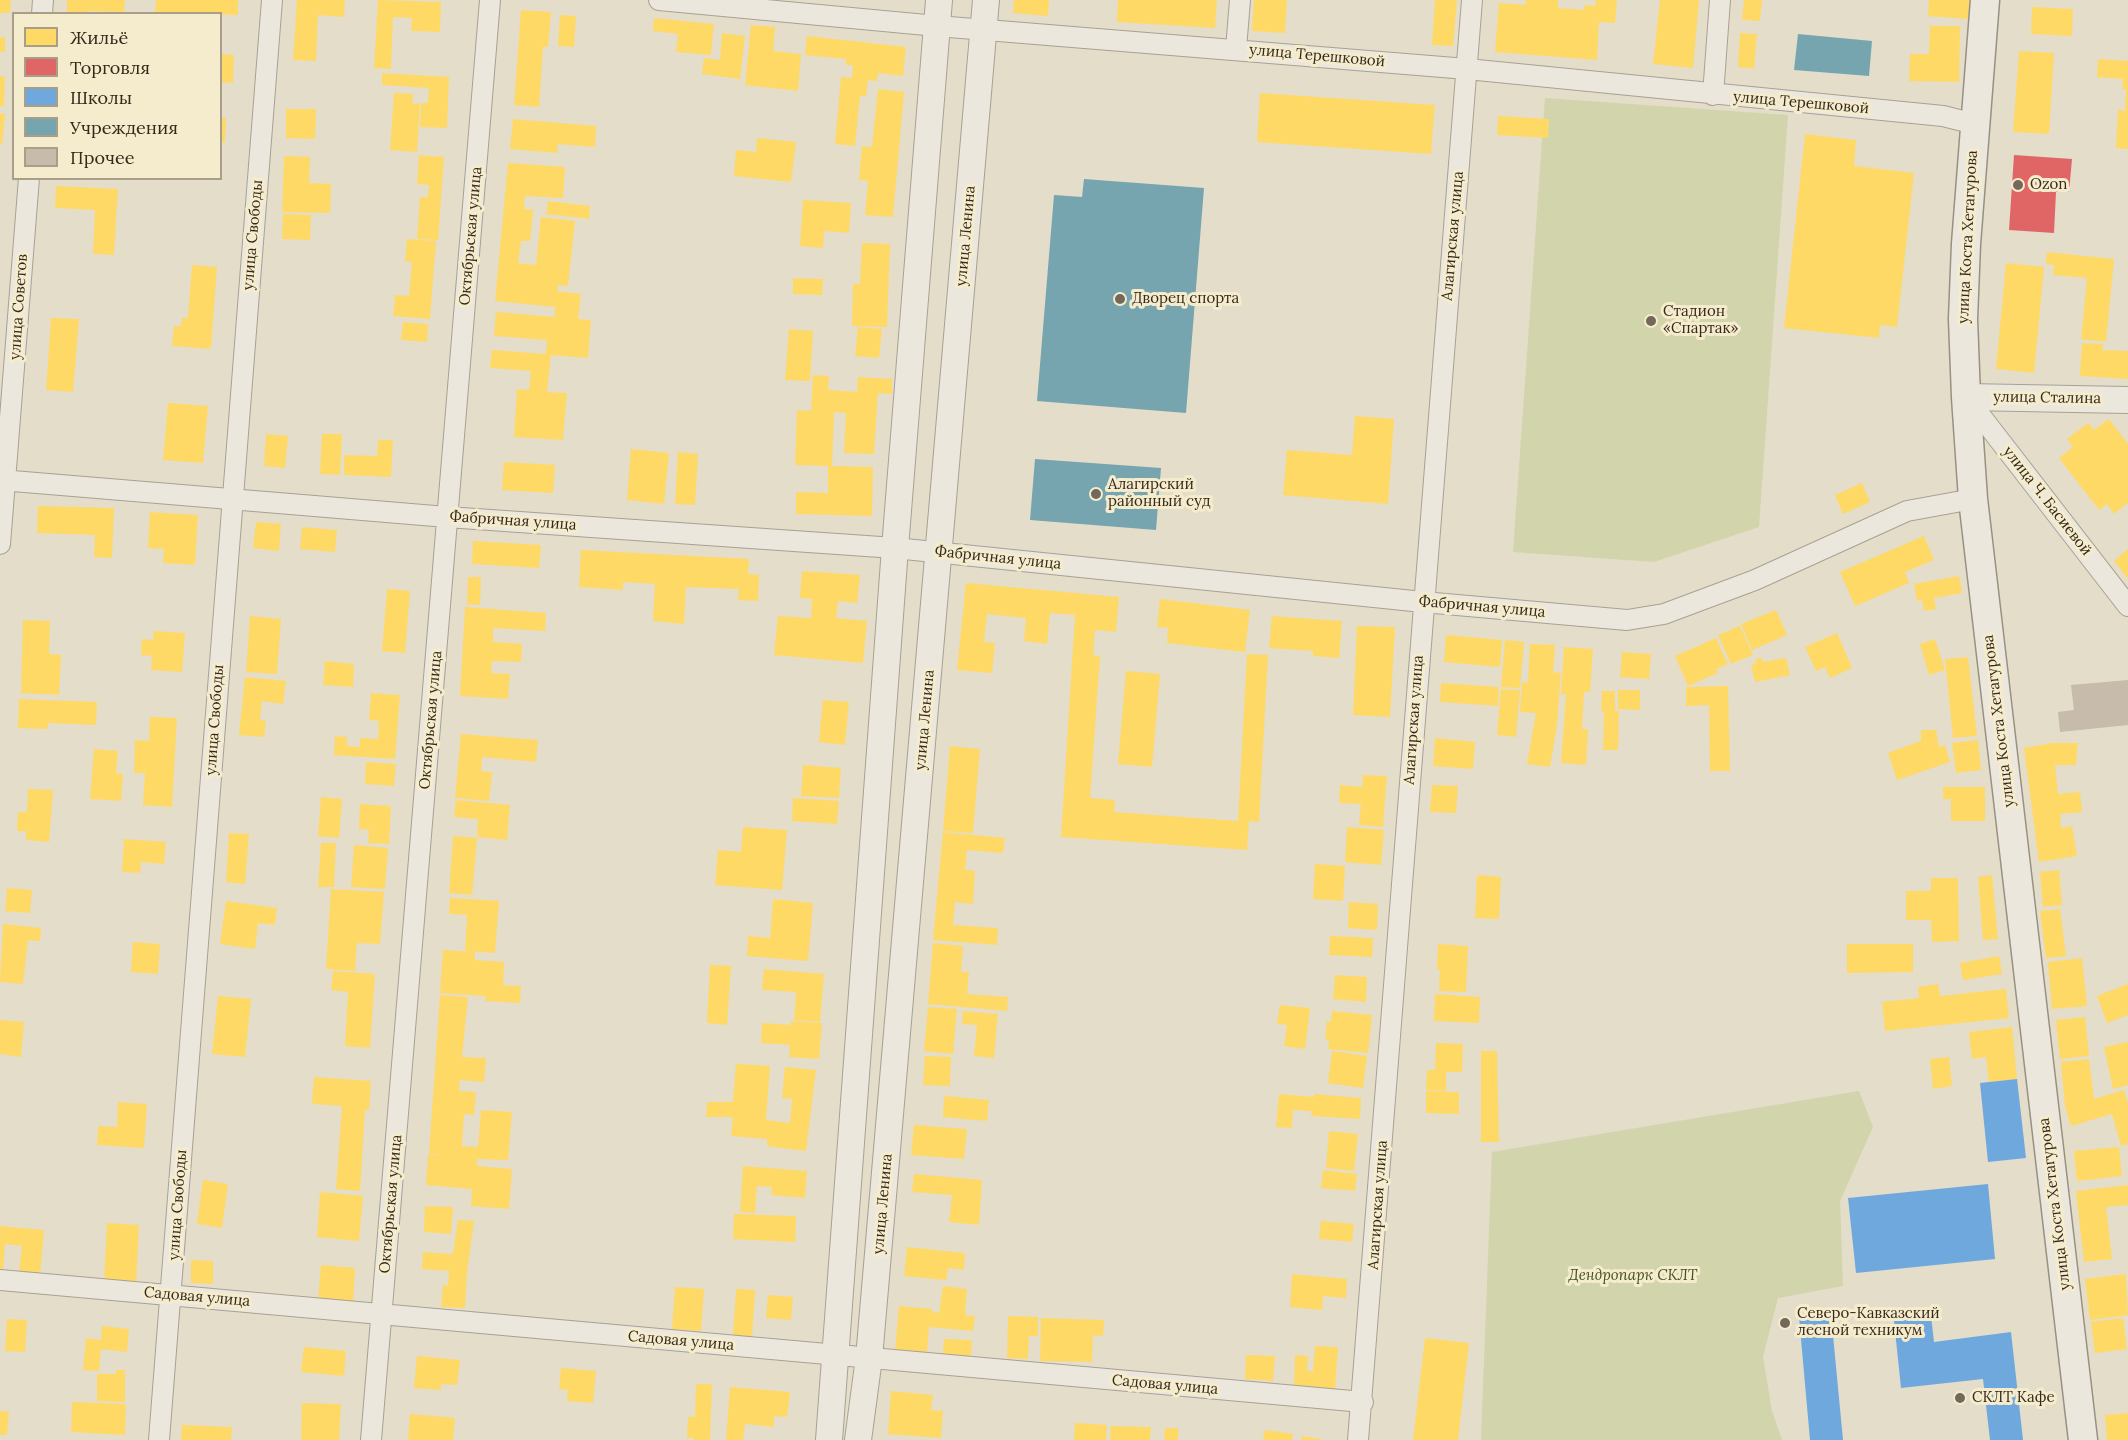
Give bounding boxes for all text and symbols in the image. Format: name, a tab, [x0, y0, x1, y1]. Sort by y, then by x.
legend	[12, 12, 222, 180]
text: Жильё	[70, 26, 128, 49]
street label: улица Терешковой	[1248, 41, 1386, 71]
text: Торговля	[70, 56, 150, 79]
text: Школы	[70, 86, 132, 109]
street label: улица Терешковой	[1732, 88, 1870, 118]
text: Учреждения	[70, 116, 178, 139]
text: Прочее	[70, 146, 134, 169]
street label: улица Коста Хетагурова	[1954, 150, 1982, 324]
street label: Октябрьская улица	[456, 166, 486, 306]
street label: Алагирская улица	[1438, 170, 1468, 302]
place label: Ozon	[2030, 176, 2067, 194]
marker: Ozon	[2011, 178, 2025, 192]
street label: улица Свободы	[239, 179, 267, 291]
street label: улица Ленина	[953, 185, 979, 287]
street label: улица Советов	[6, 253, 32, 361]
place label: Дворец спорта	[1132, 290, 1239, 308]
marker: Дворец спорта	[1113, 292, 1127, 306]
place label: Стадион «Спартак»	[1663, 303, 1739, 338]
marker: Стадион «Спартак»	[1644, 314, 1658, 328]
street label: улица Сталина	[1993, 388, 2101, 408]
street label: улица Ч. Басиевой	[1999, 443, 2095, 559]
place label: Алагирский районный суд	[1108, 476, 1211, 511]
marker: Алагирский районный суд	[1089, 487, 1103, 501]
street label: Фабричная улица	[449, 508, 577, 534]
street label: Фабричная улица	[934, 542, 1062, 574]
street label: Фабричная улица	[1418, 592, 1546, 622]
street label: улица Коста Хетагурова	[1979, 634, 2019, 808]
street label: Октябрьская улица	[416, 650, 446, 790]
street label: Алагирская улица	[1400, 655, 1428, 785]
street label: улица Свободы	[202, 664, 228, 776]
street label: улица Ленина	[912, 669, 938, 771]
street label: улица Коста Хетагурова	[2035, 1117, 2075, 1291]
street label: Октябрьская улица	[376, 1134, 406, 1274]
street label: Алагирская улица	[1364, 1140, 1392, 1270]
street label: улица Свободы	[165, 1149, 191, 1261]
street label: улица Ленина	[870, 1153, 896, 1255]
park label: Дендропарк СКЛТ	[1569, 1267, 1697, 1285]
street label: Садовая улица	[143, 1283, 251, 1311]
place label: Северо-Кавказский лесной техникум	[1797, 1305, 1940, 1340]
marker: Северо-Кавказский лесной техникум	[1778, 1316, 1792, 1330]
street label: Садовая улица	[627, 1327, 735, 1355]
street label: Садовая улица	[1111, 1371, 1219, 1399]
place label: СКЛТ Кафе	[1972, 1389, 2055, 1407]
marker: СКЛТ Кафе	[1953, 1391, 1967, 1405]

